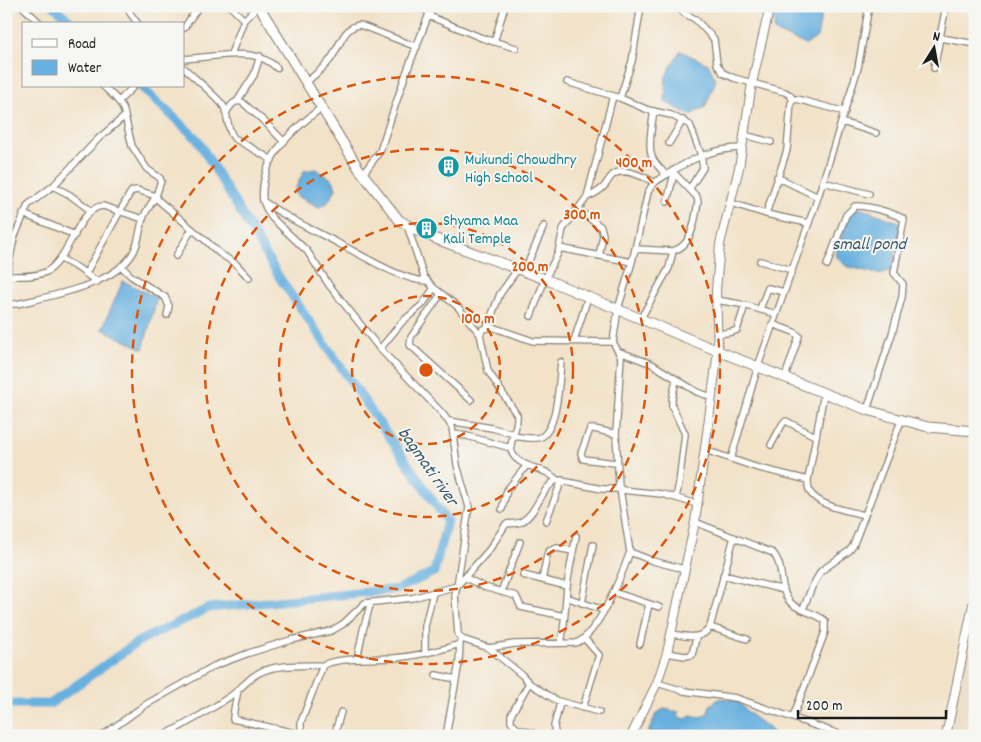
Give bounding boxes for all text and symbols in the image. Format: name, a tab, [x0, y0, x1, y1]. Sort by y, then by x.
legend	[22, 22, 185, 88]
north arrow	[908, 22, 958, 72]
text: N	[931, 27, 941, 48]
text: Road	[68, 34, 96, 56]
text: Water	[68, 58, 102, 80]
place label: Mukundi Chowdhry High School	[465, 149, 577, 190]
text: 400 m	[616, 153, 652, 175]
building icon: Mukundi Chowdhry High School	[437, 155, 461, 179]
text: 300 m	[564, 205, 600, 227]
place label: Shyama Maa Kali Temple	[443, 210, 518, 251]
building icon: Shyama Maa Kali Temple	[415, 216, 439, 240]
water label: small pond	[832, 233, 909, 258]
text: 200 m	[512, 257, 548, 279]
text: 100 m	[461, 309, 495, 331]
centre of rings	[417, 361, 435, 379]
water label: bagmati river	[391, 423, 465, 514]
scale bar	[798, 687, 946, 719]
text: 200 m	[806, 696, 843, 718]

